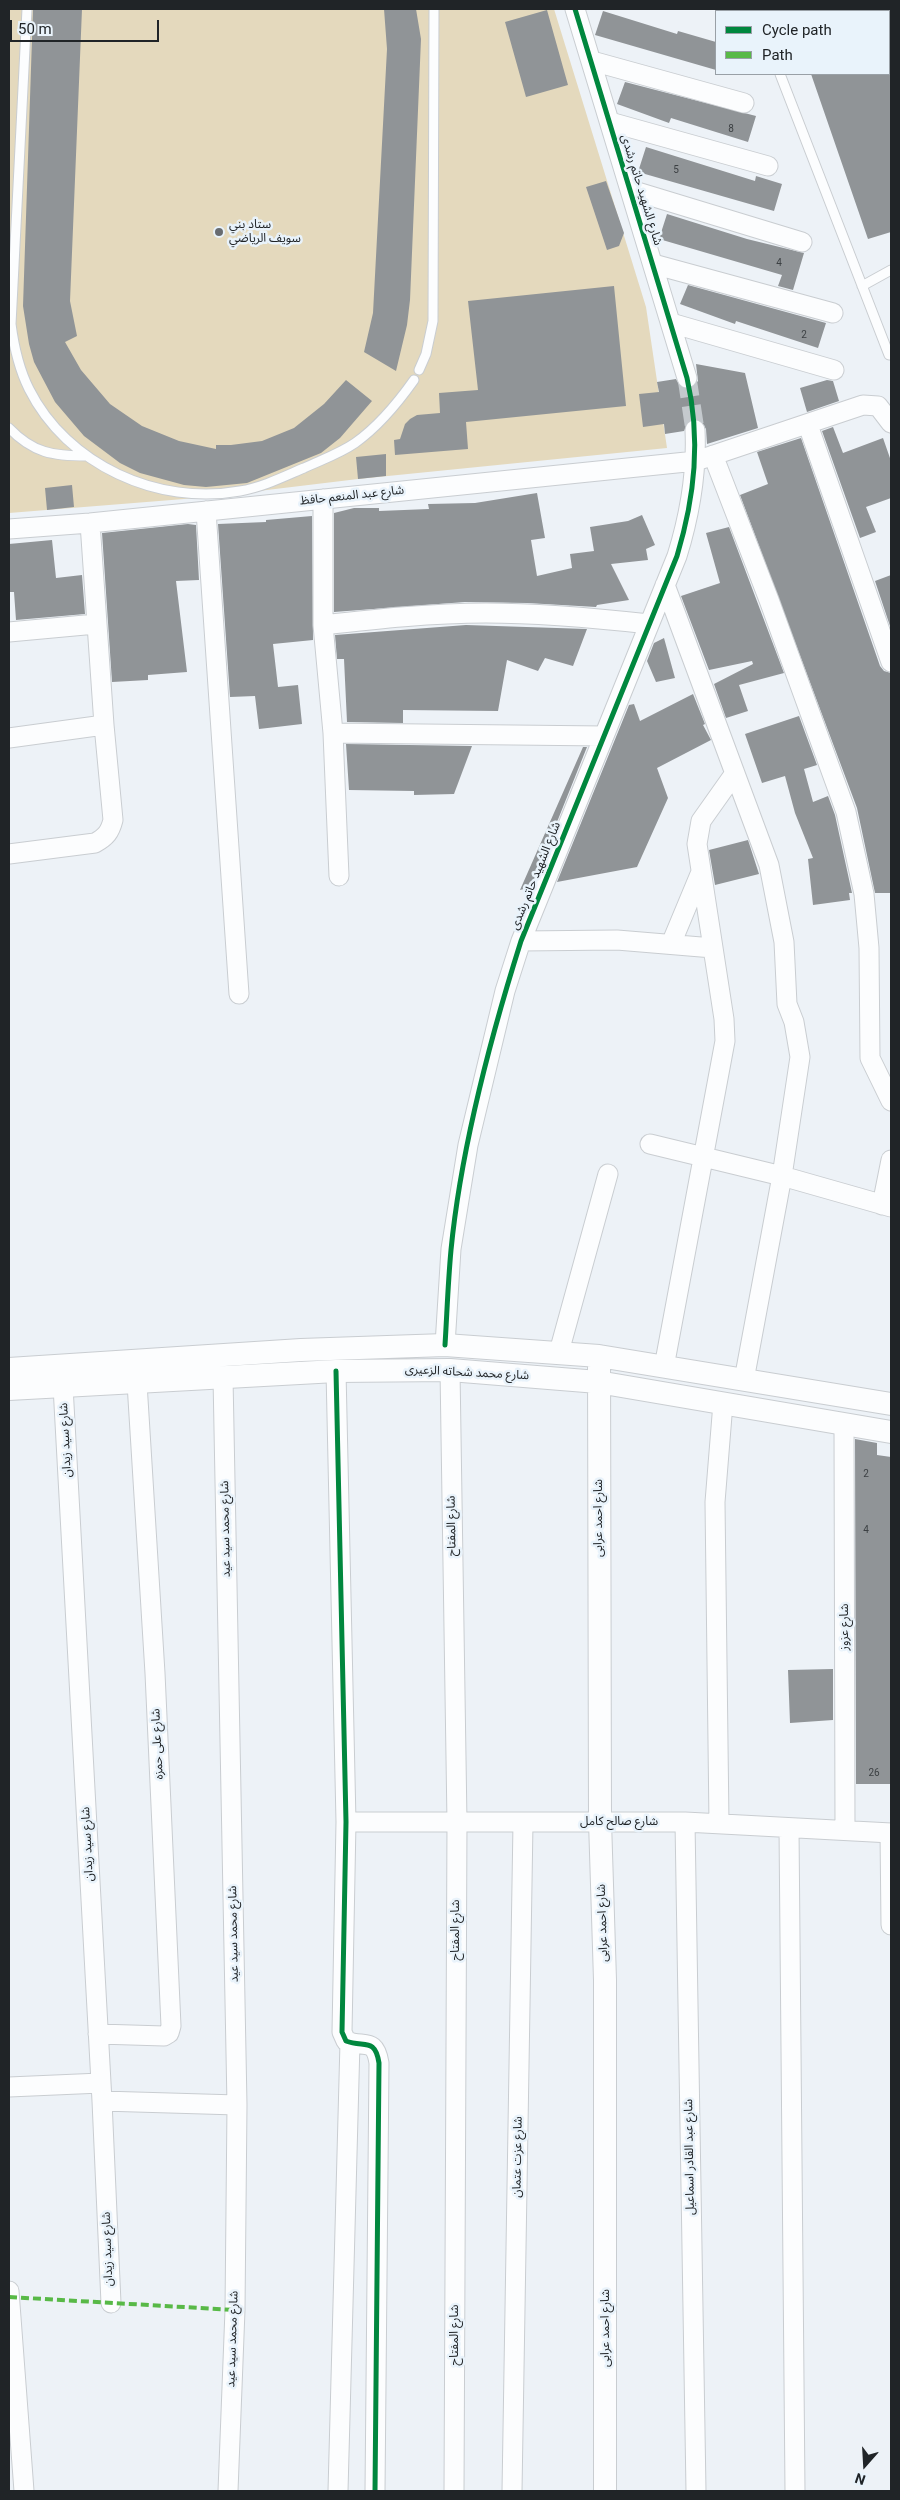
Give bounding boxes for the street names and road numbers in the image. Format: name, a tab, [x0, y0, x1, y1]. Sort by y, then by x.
street label: شارع الشهيد حاتم رشدى	[617, 133, 665, 247]
street label: شارع عبد المنعم حافظ	[299, 483, 405, 509]
street label: شارع الشهيد حاتم رشدى	[508, 820, 564, 932]
street label: شارع محمد شحاته الزعيرى	[405, 1363, 529, 1383]
street label: شارع سيد زيدان	[57, 1402, 75, 1478]
street label: شارع احمد عرابى	[592, 1479, 606, 1557]
street label: شارع محمد سيد عيد	[218, 1481, 234, 1577]
street label: شارع المفتاح	[444, 1495, 460, 1557]
street label: شارع عزوز	[838, 1604, 852, 1650]
street label: شارع على حمزه	[149, 1708, 167, 1780]
street label: شارع سيد زيدان	[79, 1806, 97, 1882]
street label: شارع صالح كامل	[580, 1815, 658, 1829]
street label: شارع احمد عرابى	[594, 1884, 612, 1962]
street label: شارع محمد سيد عيد	[226, 1886, 242, 1982]
street label: شارع المفتاح	[449, 1900, 463, 1960]
street label: شارع عبد القادر اسماعيل	[682, 2099, 698, 2215]
street label: شارع عزت عتمان	[510, 2116, 526, 2198]
street label: شارع سيد زيدان	[100, 2211, 116, 2287]
street label: شارع احمد عرابى	[599, 2289, 613, 2367]
street label: شارع محمد سيد عيد	[224, 2290, 242, 2388]
street label: شارع المفتاح	[448, 2305, 462, 2365]

